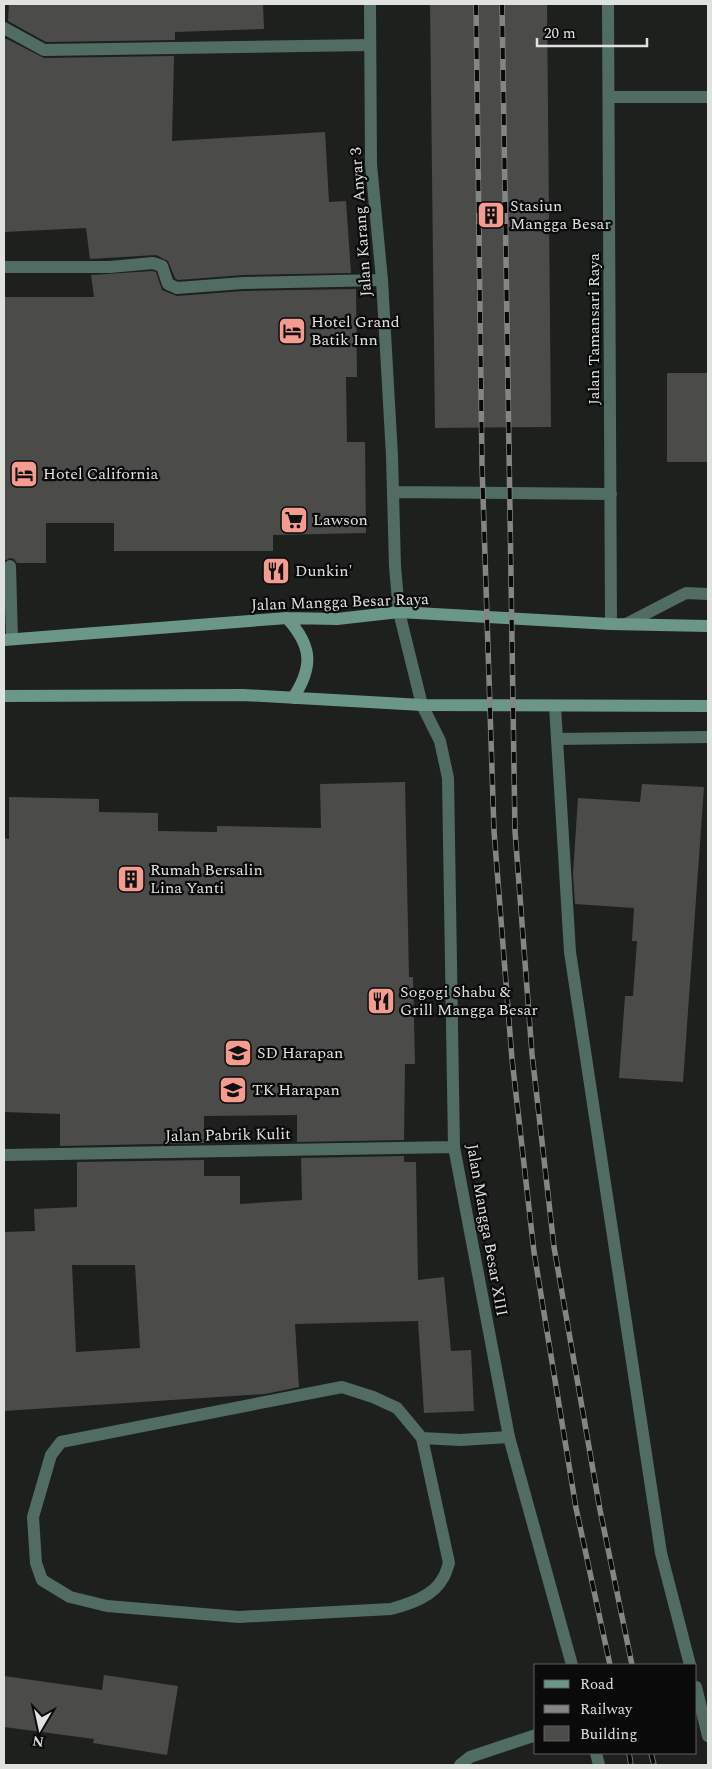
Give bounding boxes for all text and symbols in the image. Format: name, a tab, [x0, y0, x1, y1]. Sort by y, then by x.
scale bar	[537, 15, 647, 47]
text: 20 m	[544, 22, 576, 45]
street label: Jalan Karang Anyar 3	[344, 147, 378, 297]
place label: Stasiun Mangga Besar	[510, 194, 611, 236]
building icon: Stasiun Mangga Besar	[476, 200, 506, 230]
street label: Jalan Tamansari Raya	[582, 253, 606, 405]
place label: Hotel Grand Batik Inn	[311, 310, 400, 352]
hotel icon: Hotel Grand Batik Inn	[277, 316, 307, 346]
hotel icon: Hotel California	[9, 459, 39, 489]
place label: Hotel California	[43, 462, 158, 486]
supermarket icon: Lawson	[279, 505, 309, 535]
place label: Lawson	[313, 508, 368, 532]
restaurant icon: Dunkin'	[261, 556, 291, 586]
place label: Dunkin'	[295, 559, 353, 583]
street label: Jalan Mangga Besar Raya	[251, 587, 430, 617]
place label: Rumah Bersalin Lina Yanti	[150, 858, 263, 900]
building icon: Rumah Bersalin Lina Yanti	[116, 864, 146, 894]
place label: Sogogi Shabu & Grill Mangga Besar	[400, 980, 538, 1022]
restaurant icon: Sogogi Shabu & Grill Mangga Besar	[366, 986, 396, 1016]
school or university icon: SD Harapan	[223, 1038, 253, 1068]
place label: SD Harapan	[257, 1041, 343, 1065]
school or university icon: TK Harapan	[218, 1075, 248, 1105]
place label: TK Harapan	[252, 1078, 340, 1102]
street label: Jalan Pabrik Kulit	[165, 1122, 291, 1148]
street label: Jalan Mangga Besar XIII	[460, 1142, 514, 1318]
legend	[534, 1664, 697, 1754]
text: Road	[580, 1673, 614, 1696]
text: Railway	[580, 1698, 633, 1721]
north arrow	[15, 1704, 65, 1754]
text: Building	[580, 1723, 637, 1746]
text: N	[31, 1730, 45, 1753]

